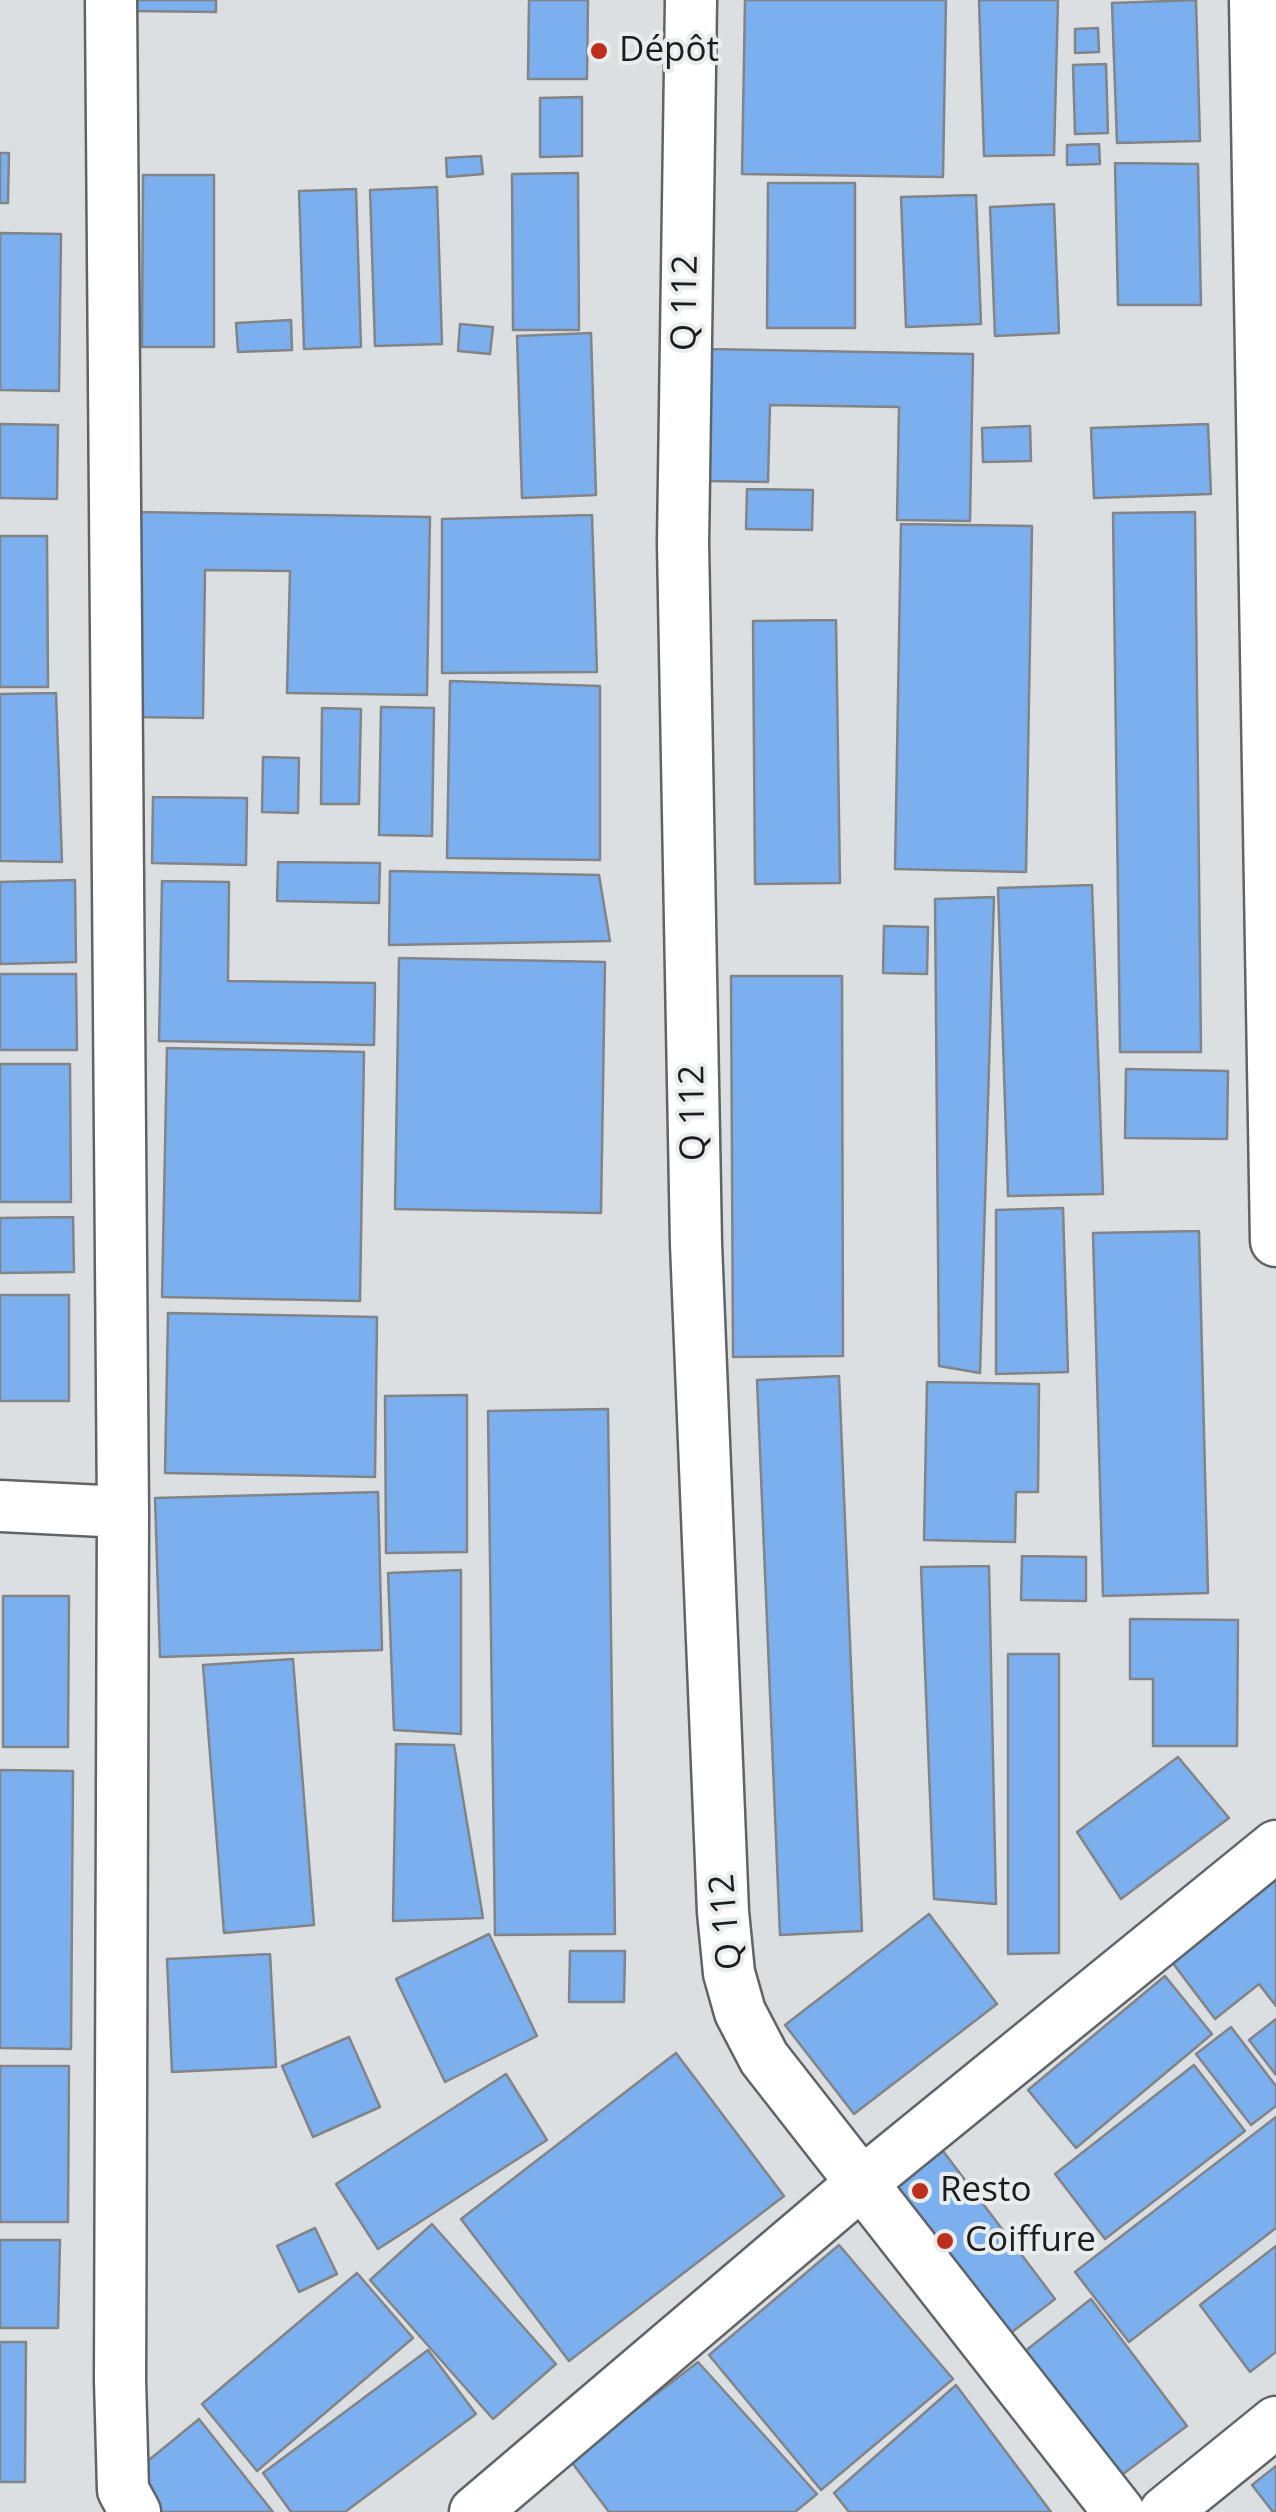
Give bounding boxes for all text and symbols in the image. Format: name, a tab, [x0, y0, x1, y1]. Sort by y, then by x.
place label: Dépôt	[619, 30, 719, 72]
marker: Dépôt	[588, 40, 610, 62]
street label: Q 112	[664, 254, 708, 352]
street label: Q 112	[672, 1064, 716, 1162]
street label: Q 112	[702, 1872, 752, 1972]
place label: Resto	[940, 2170, 1031, 2212]
marker: Resto	[909, 2180, 931, 2202]
place label: Coiffure	[965, 2220, 1096, 2262]
marker: Coiffure	[934, 2230, 956, 2252]

